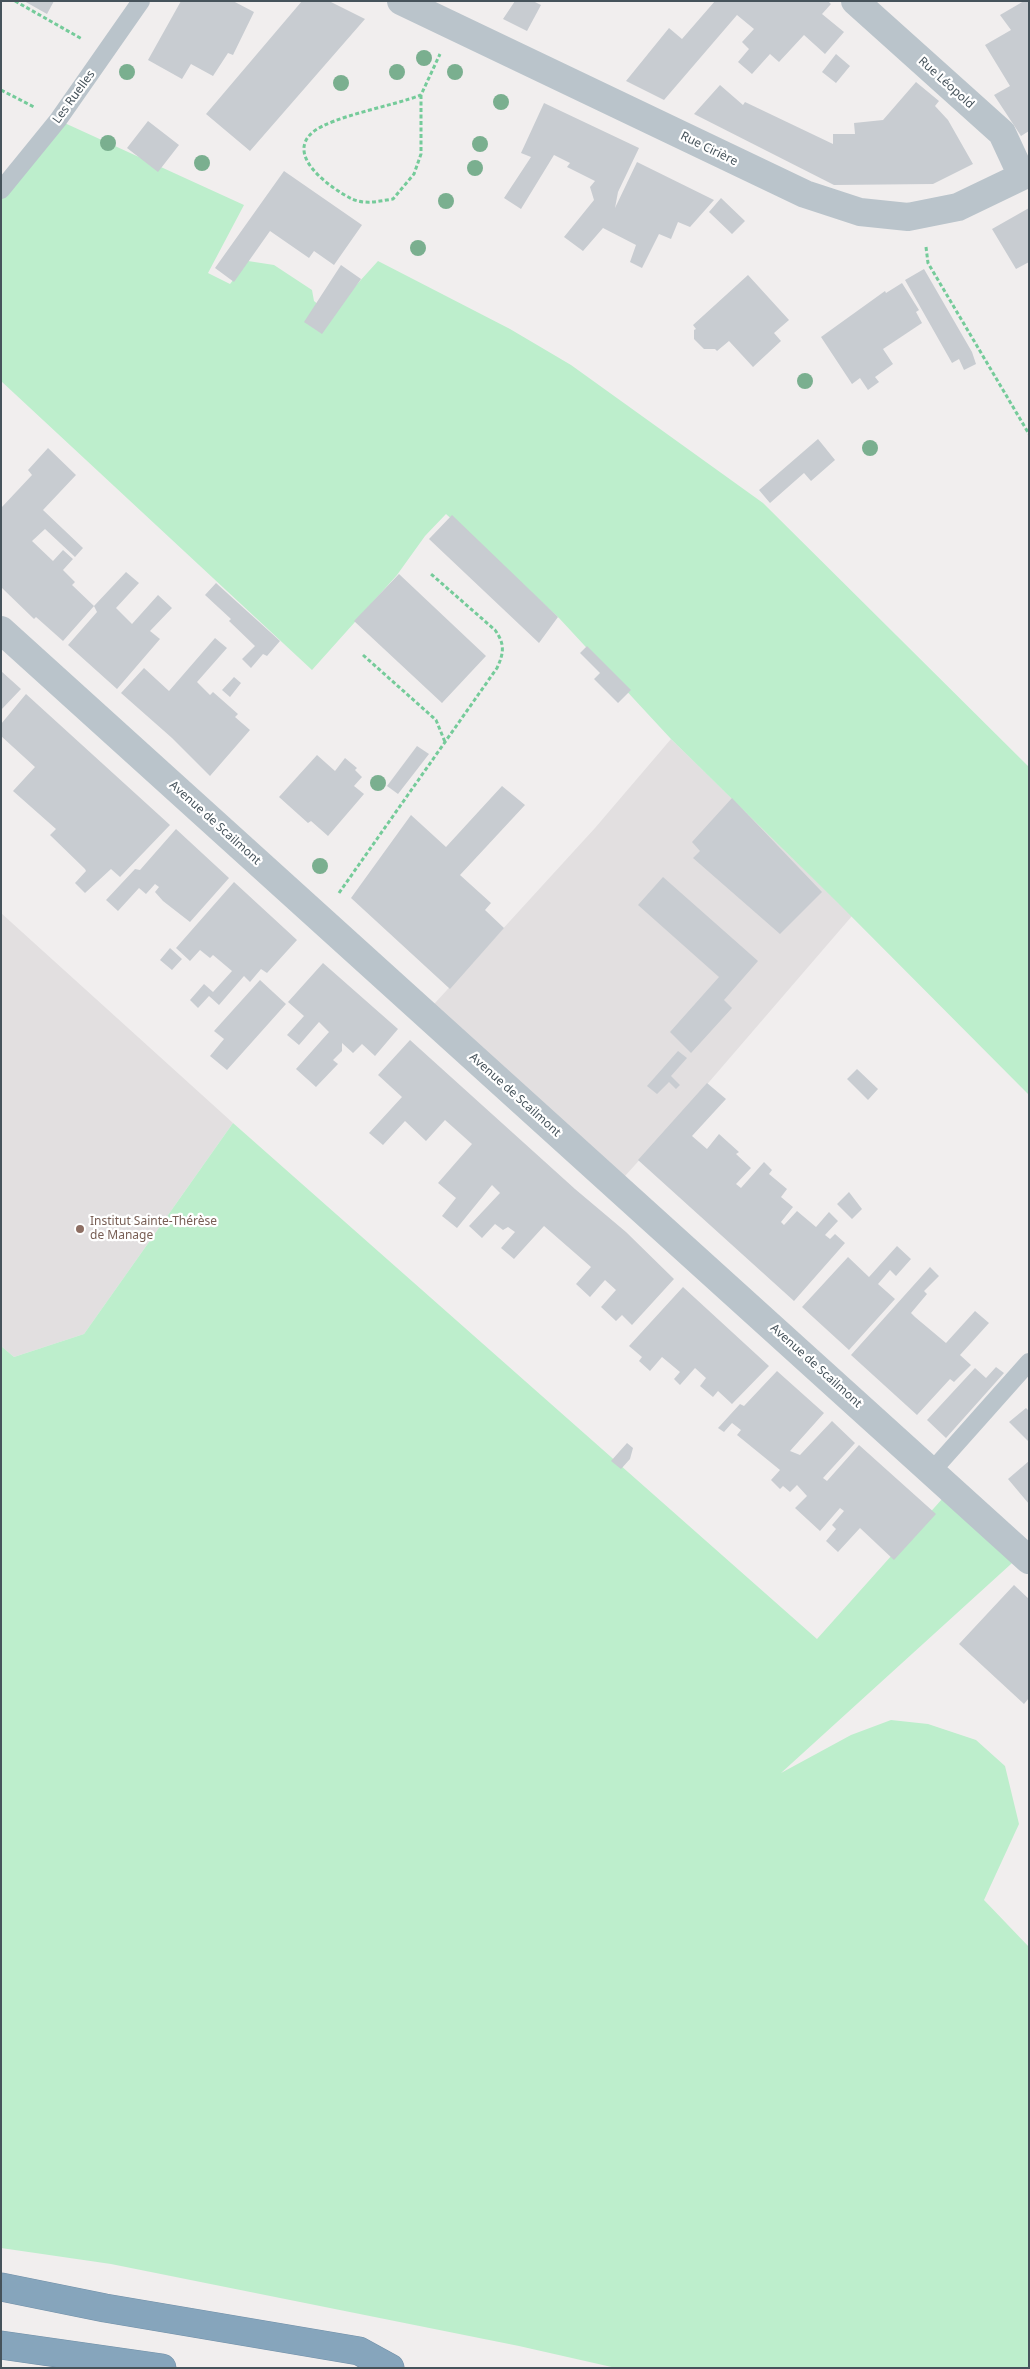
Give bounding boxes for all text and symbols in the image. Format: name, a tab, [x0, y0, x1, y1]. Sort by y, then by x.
street label: Rue Léopold	[915, 54, 977, 112]
street label: Les Ruelles	[50, 68, 98, 126]
street label: Rue Cirière	[678, 129, 740, 169]
street label: Avenue de Scailmont	[166, 778, 264, 868]
street label: Avenue de Scailmont	[466, 1050, 564, 1140]
place label: Institut Sainte-Thérèse de Manage	[90, 1215, 217, 1243]
marker: Institut Sainte-Thérèse de Manage	[74, 1223, 86, 1235]
street label: Avenue de Scailmont	[767, 1321, 865, 1411]

